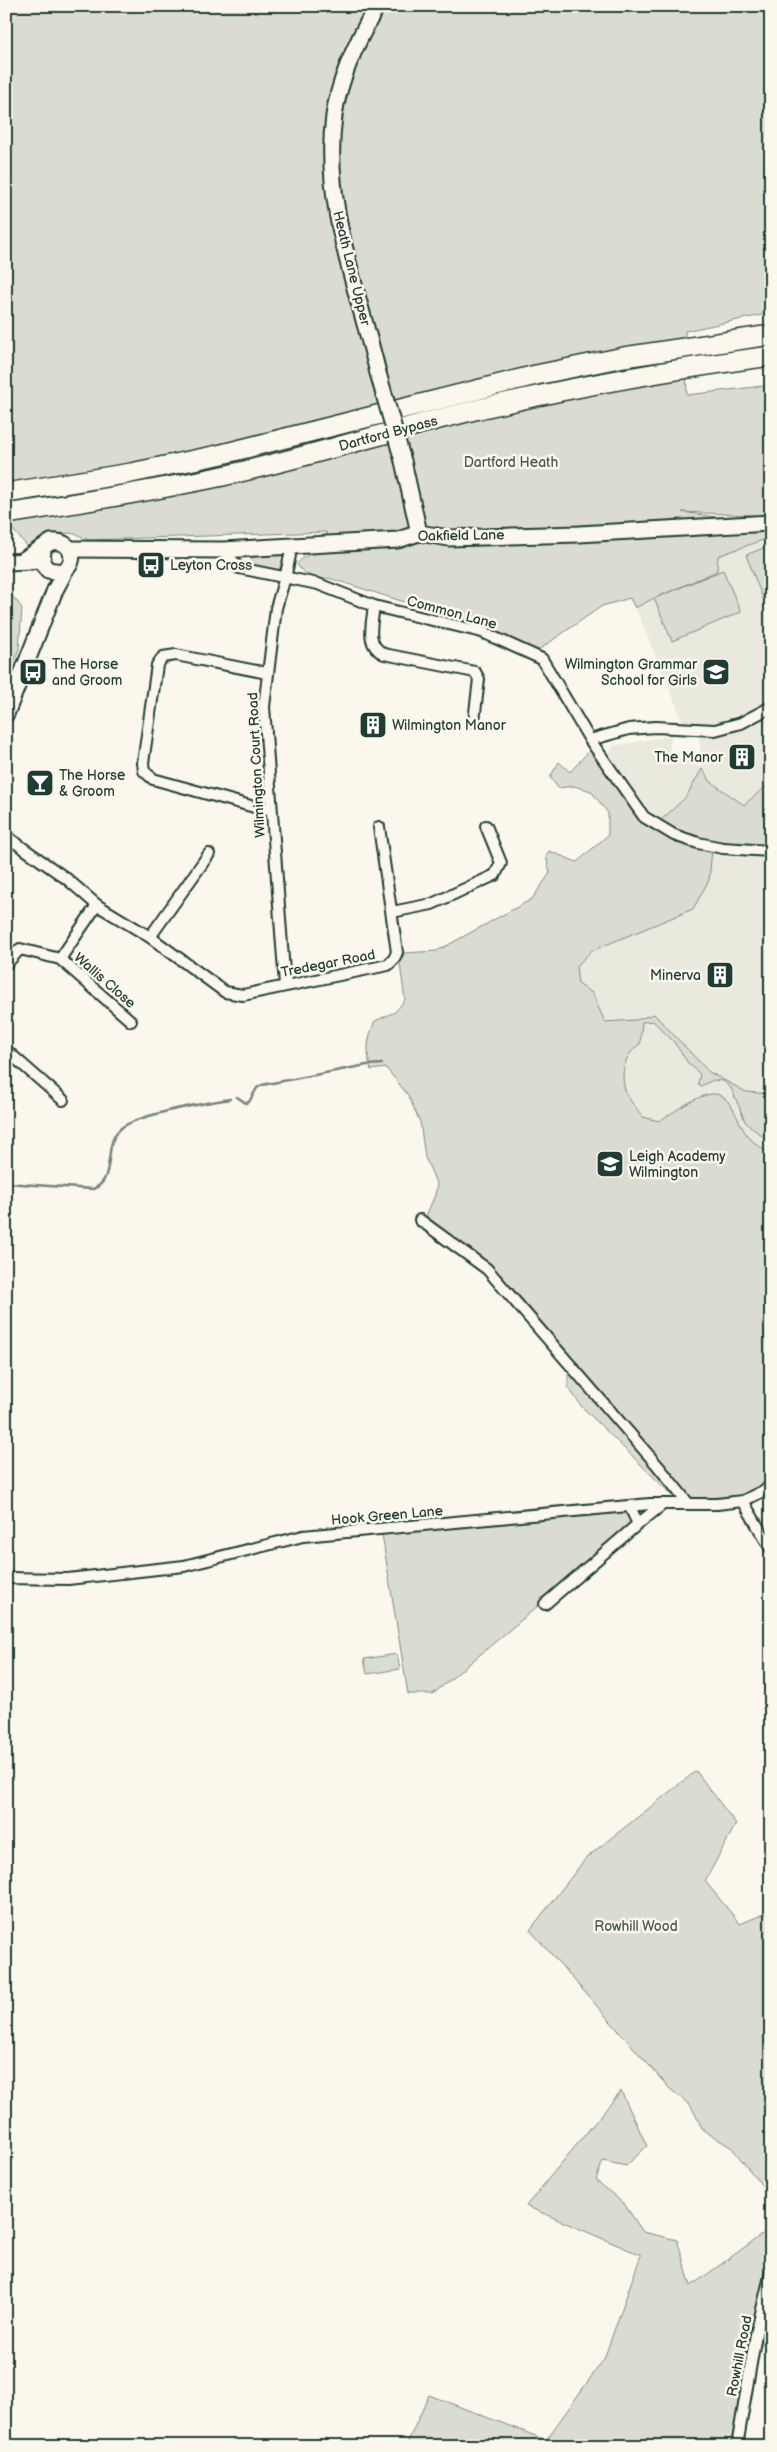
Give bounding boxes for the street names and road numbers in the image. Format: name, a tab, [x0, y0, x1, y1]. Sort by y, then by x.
street label: Heath Lane Upper	[329, 209, 374, 328]
street label: Dartford Bypass	[337, 412, 439, 455]
street label: Oakfield Lane	[417, 526, 505, 545]
street label: Common Lane	[405, 592, 499, 633]
street label: Wilmington Court Road	[244, 692, 269, 838]
street label: Tredegar Road	[279, 946, 377, 981]
street label: Wallis Close	[70, 949, 139, 1012]
street label: Hook Green Lane	[330, 1502, 444, 1529]
street label: Rowhill Road	[723, 2314, 756, 2398]

